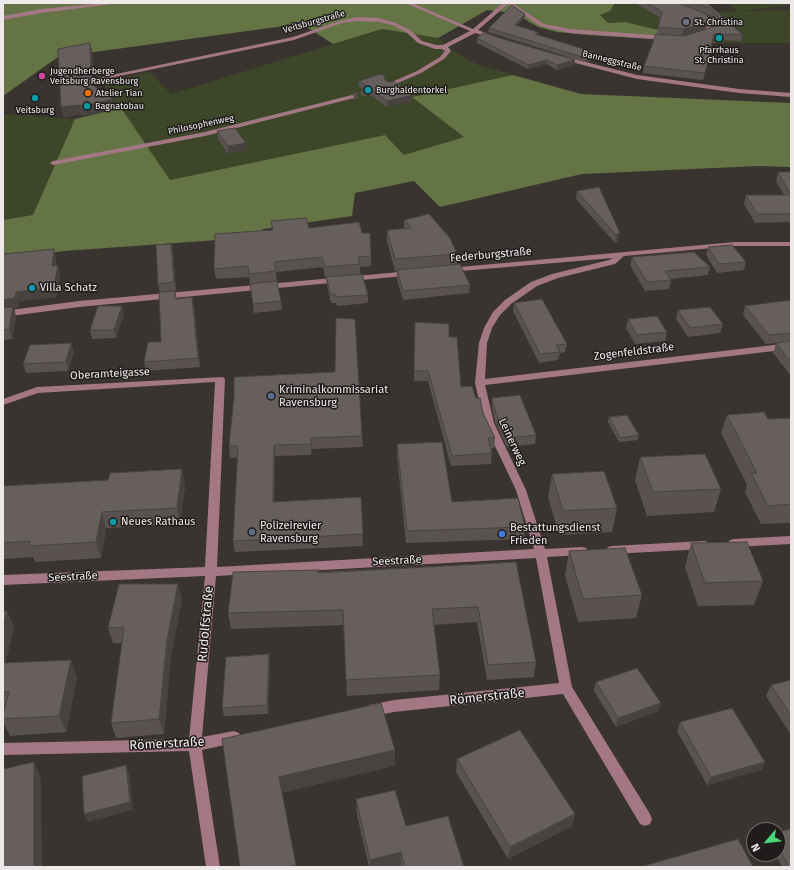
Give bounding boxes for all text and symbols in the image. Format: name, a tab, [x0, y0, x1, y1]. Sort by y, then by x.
street label: Veitsburgstraße	[282, 8, 346, 36]
marker: St. Christina	[681, 17, 691, 27]
place label: St. Christina	[694, 17, 743, 27]
marker: Pfarrhaus St. Christina	[714, 33, 724, 43]
place label: Pfarrhaus St. Christina	[694, 45, 744, 66]
street label: Banneggstraße	[581, 48, 643, 74]
place label: Jugendherberge Veitsburg Ravensburg	[50, 66, 138, 87]
marker: Jugendherberge Veitsburg Ravensburg	[37, 71, 47, 81]
marker: Burghaldentorkel	[363, 85, 373, 95]
place label: Burghaldentorkel	[376, 85, 447, 95]
marker: Atelier Tian	[83, 88, 93, 98]
place label: Atelier Tian	[96, 88, 142, 98]
marker: Veitsburg	[30, 93, 40, 103]
marker: Bagnatobau	[82, 101, 92, 111]
place label: Bagnatobau	[95, 101, 144, 111]
place label: Veitsburg	[16, 105, 54, 115]
street label: Philosophenweg	[167, 113, 235, 137]
street label: Federburgstraße	[450, 245, 532, 265]
place label: Villa Schatz	[40, 281, 97, 295]
marker: Villa Schatz	[27, 283, 37, 293]
street label: Zogenfeldstraße	[593, 341, 675, 363]
street label: Oberamteigasse	[70, 365, 150, 383]
place label: Kriminalkommissariat Ravensburg	[279, 383, 388, 409]
marker: Kriminalkommissariat Ravensburg	[266, 391, 276, 401]
street label: Leinerweg	[495, 416, 529, 468]
place label: Neues Rathaus	[121, 515, 195, 529]
marker: Neues Rathaus	[108, 517, 118, 527]
place label: Polizeirevier Ravensburg	[260, 519, 321, 545]
place label: Bestattungsdienst Frieden	[510, 521, 600, 547]
marker: Polizeirevier Ravensburg	[247, 527, 257, 537]
marker: Bestattungsdienst Frieden	[497, 529, 507, 539]
street label: Seestraße	[372, 553, 422, 569]
street label: Seestraße	[48, 569, 98, 585]
street label: Rudolfstraße	[195, 585, 217, 663]
street label: Römerstraße	[449, 685, 525, 709]
street label: Römerstraße	[129, 734, 205, 754]
north arrow	[746, 822, 786, 862]
text: N	[748, 841, 763, 854]

